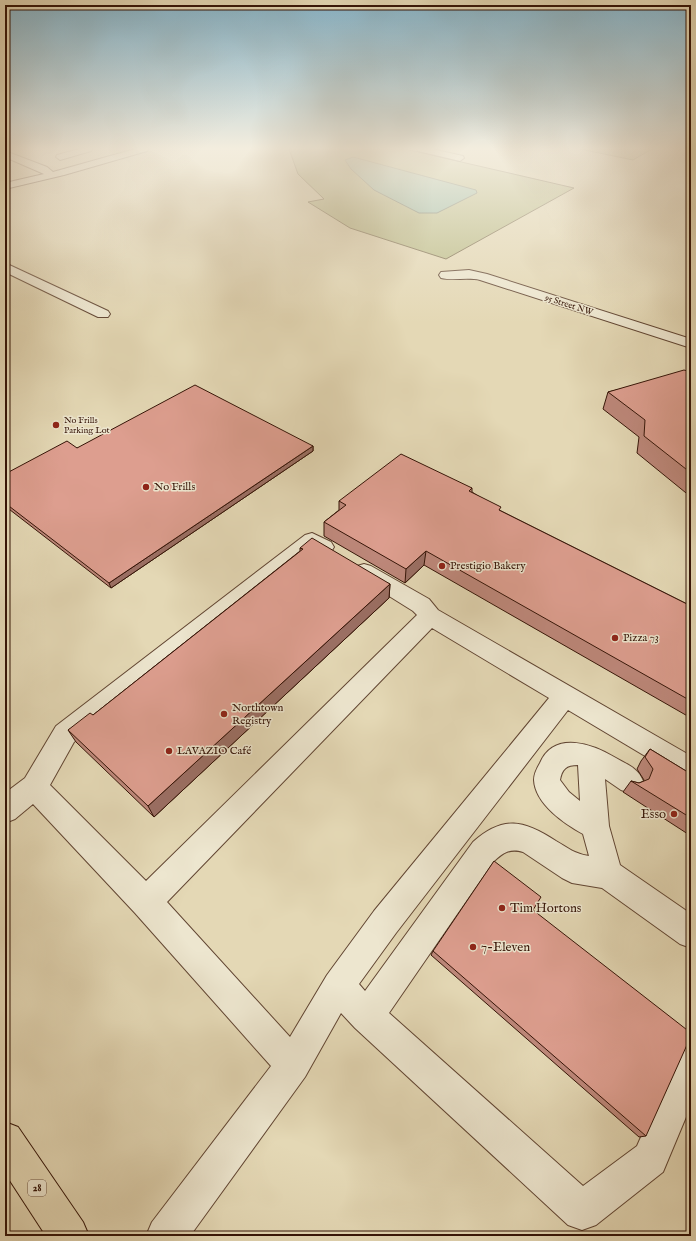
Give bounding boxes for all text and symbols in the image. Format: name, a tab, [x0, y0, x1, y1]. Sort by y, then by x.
street label: 95 Street NW	[543, 292, 595, 318]
place label: No Frills Parking Lot	[64, 415, 110, 436]
marker: No Frills Parking Lot	[51, 420, 61, 430]
place label: No Frills	[154, 480, 195, 494]
marker: No Frills	[141, 482, 151, 492]
place label: Prestigio Bakery	[450, 559, 526, 573]
marker: Prestigio Bakery	[437, 561, 447, 571]
place label: Pizza 73	[623, 631, 659, 645]
marker: Pizza 73	[610, 633, 620, 643]
place label: Northtown Registry	[232, 701, 284, 728]
marker: Northtown Registry	[219, 709, 229, 719]
place label: LAVAZIO Café	[177, 744, 251, 758]
marker: LAVAZIO Café	[164, 746, 174, 756]
place label: Esso	[641, 806, 666, 823]
marker: Esso	[669, 809, 679, 819]
place label: Tim Hortons	[510, 900, 582, 917]
marker: Tim Hortons	[497, 903, 507, 913]
place label: 7-Eleven	[481, 939, 530, 956]
marker: 7-Eleven	[468, 942, 478, 952]
road number: 28	[28, 1180, 46, 1196]

